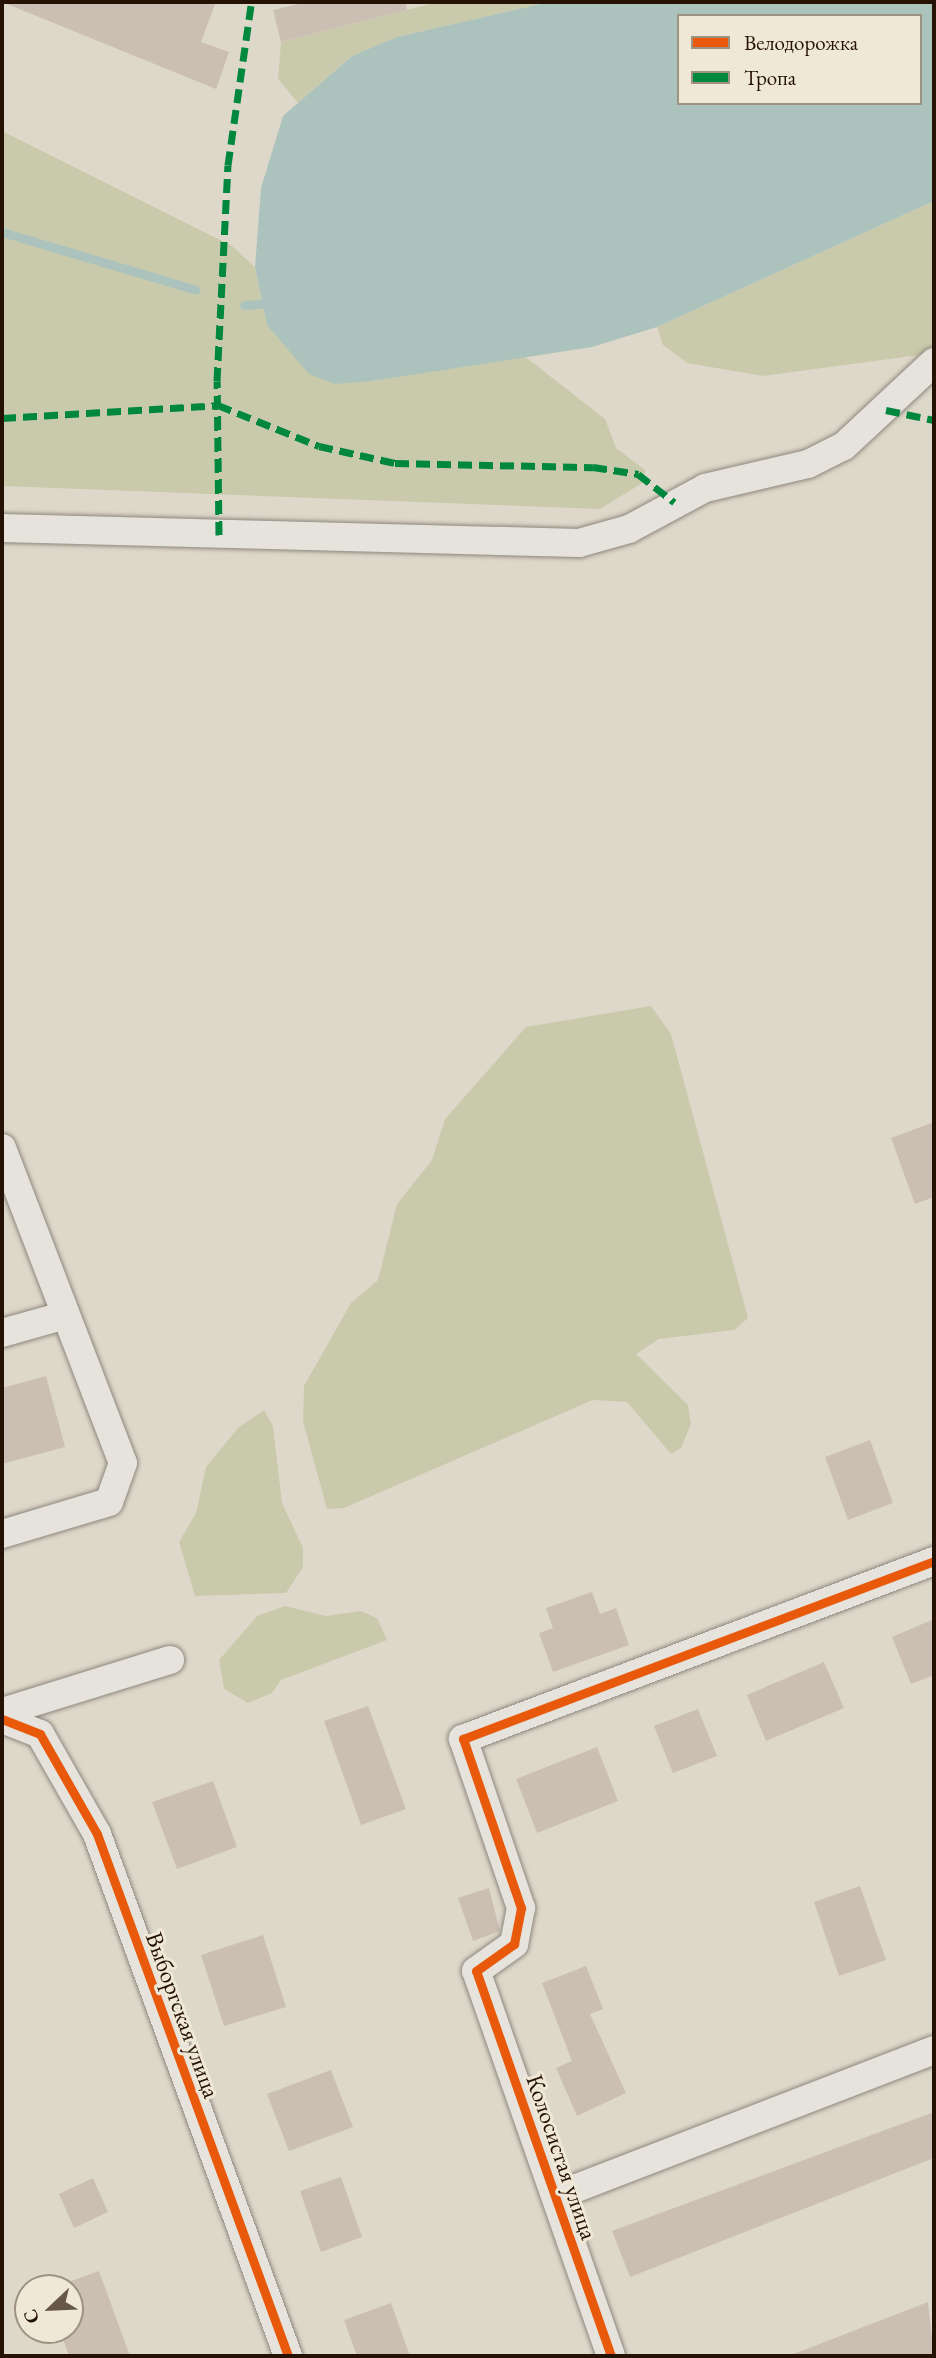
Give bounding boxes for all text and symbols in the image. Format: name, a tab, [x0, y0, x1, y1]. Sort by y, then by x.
legend	[677, 14, 922, 105]
text: Велодорожка	[744, 29, 858, 56]
text: Тропа	[744, 64, 796, 91]
street label: Выборгская улица	[140, 1928, 226, 2102]
street label: Колосистая улица	[520, 2071, 604, 2243]
north arrow	[14, 2274, 84, 2344]
text: С	[17, 2306, 45, 2328]

